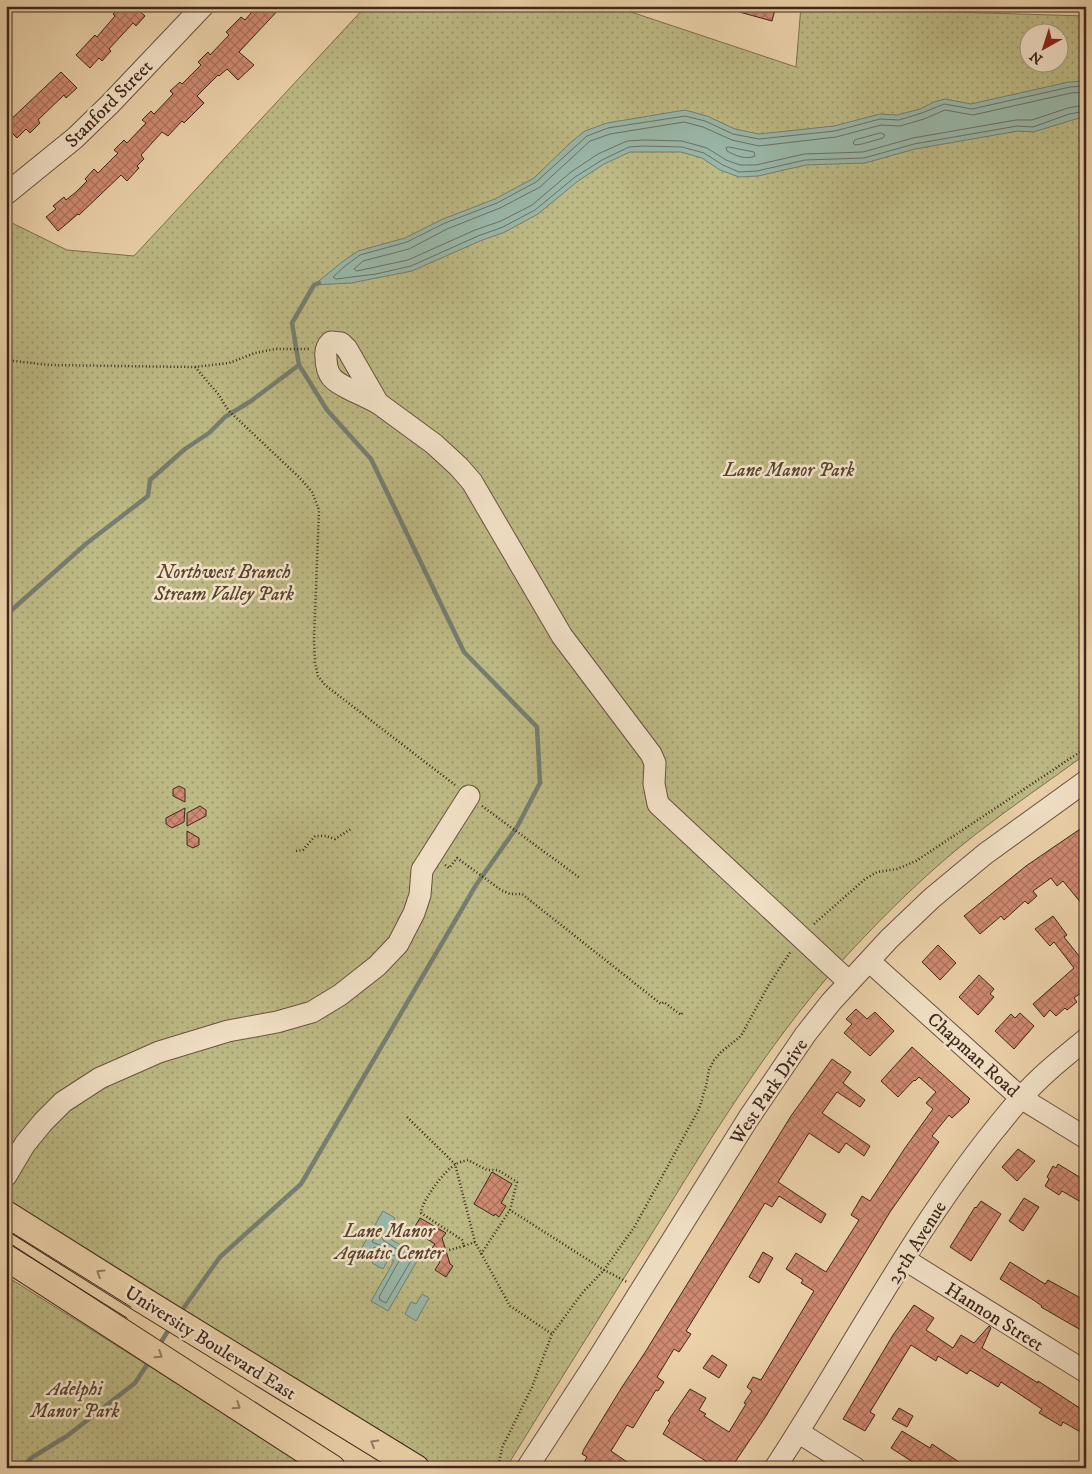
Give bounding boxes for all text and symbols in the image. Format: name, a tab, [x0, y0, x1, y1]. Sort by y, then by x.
north arrow	[1020, 22, 1070, 72]
text: N	[1026, 46, 1047, 68]
street label: Stanford Street	[60, 55, 158, 153]
park label: Lane Manor Park	[723, 459, 854, 482]
park label: Northwest Branch Stream Valley Park	[153, 561, 294, 606]
street label: Chapman Road	[922, 1008, 1024, 1103]
street label: West Park Drive	[725, 1034, 813, 1150]
street label: 25th Avenue	[883, 1197, 952, 1289]
park label: Lane Manor Aquatic Center	[333, 1220, 445, 1266]
one-way arrow	[96, 1270, 106, 1279]
street label: Hannon Street	[941, 1278, 1048, 1357]
street label: University Boulevard East	[120, 1281, 300, 1405]
one-way arrow	[153, 1348, 162, 1358]
park label: Adelphi Manor Park	[29, 1378, 119, 1423]
one-way arrow	[231, 1400, 241, 1409]
one-way arrow	[371, 1439, 380, 1449]

